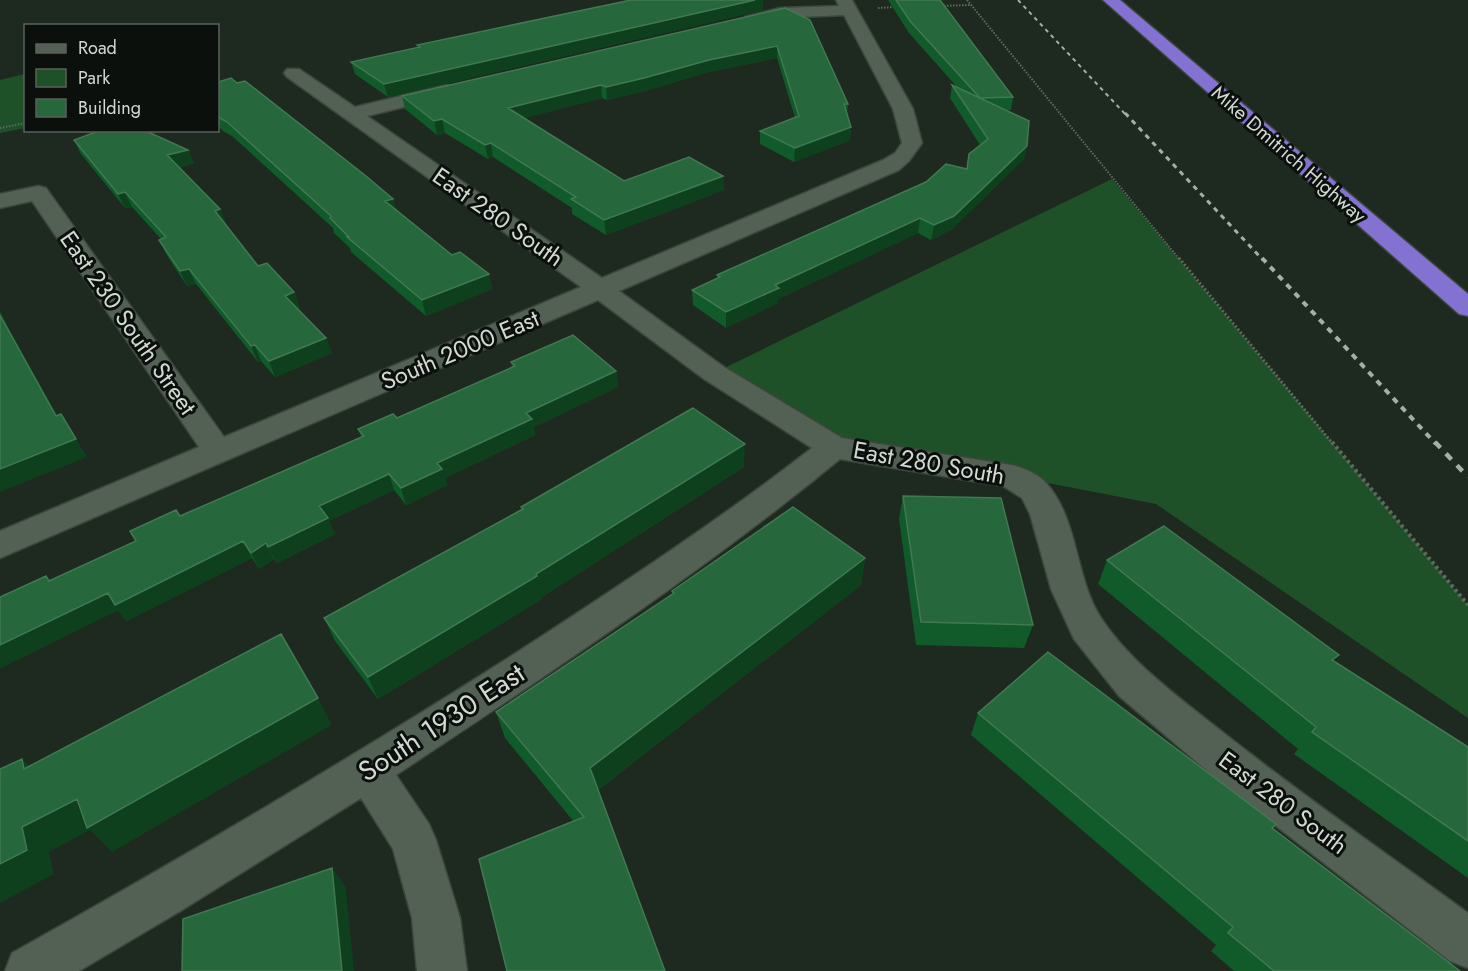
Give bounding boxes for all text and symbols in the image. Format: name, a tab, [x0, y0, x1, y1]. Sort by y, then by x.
legend	[24, 24, 219, 132]
text: Road	[78, 35, 117, 61]
text: Park	[78, 65, 110, 91]
street label: Mike Dmitrich Highway	[1205, 79, 1373, 230]
text: Building	[78, 95, 141, 121]
street label: East 280 South	[426, 158, 571, 275]
street label: East 230 South Street	[52, 224, 205, 422]
street label: South 2000 East	[375, 300, 544, 399]
street label: East 280 South	[851, 432, 1007, 493]
street label: South 1930 East	[350, 653, 533, 792]
street label: East 280 South	[1212, 743, 1355, 863]

